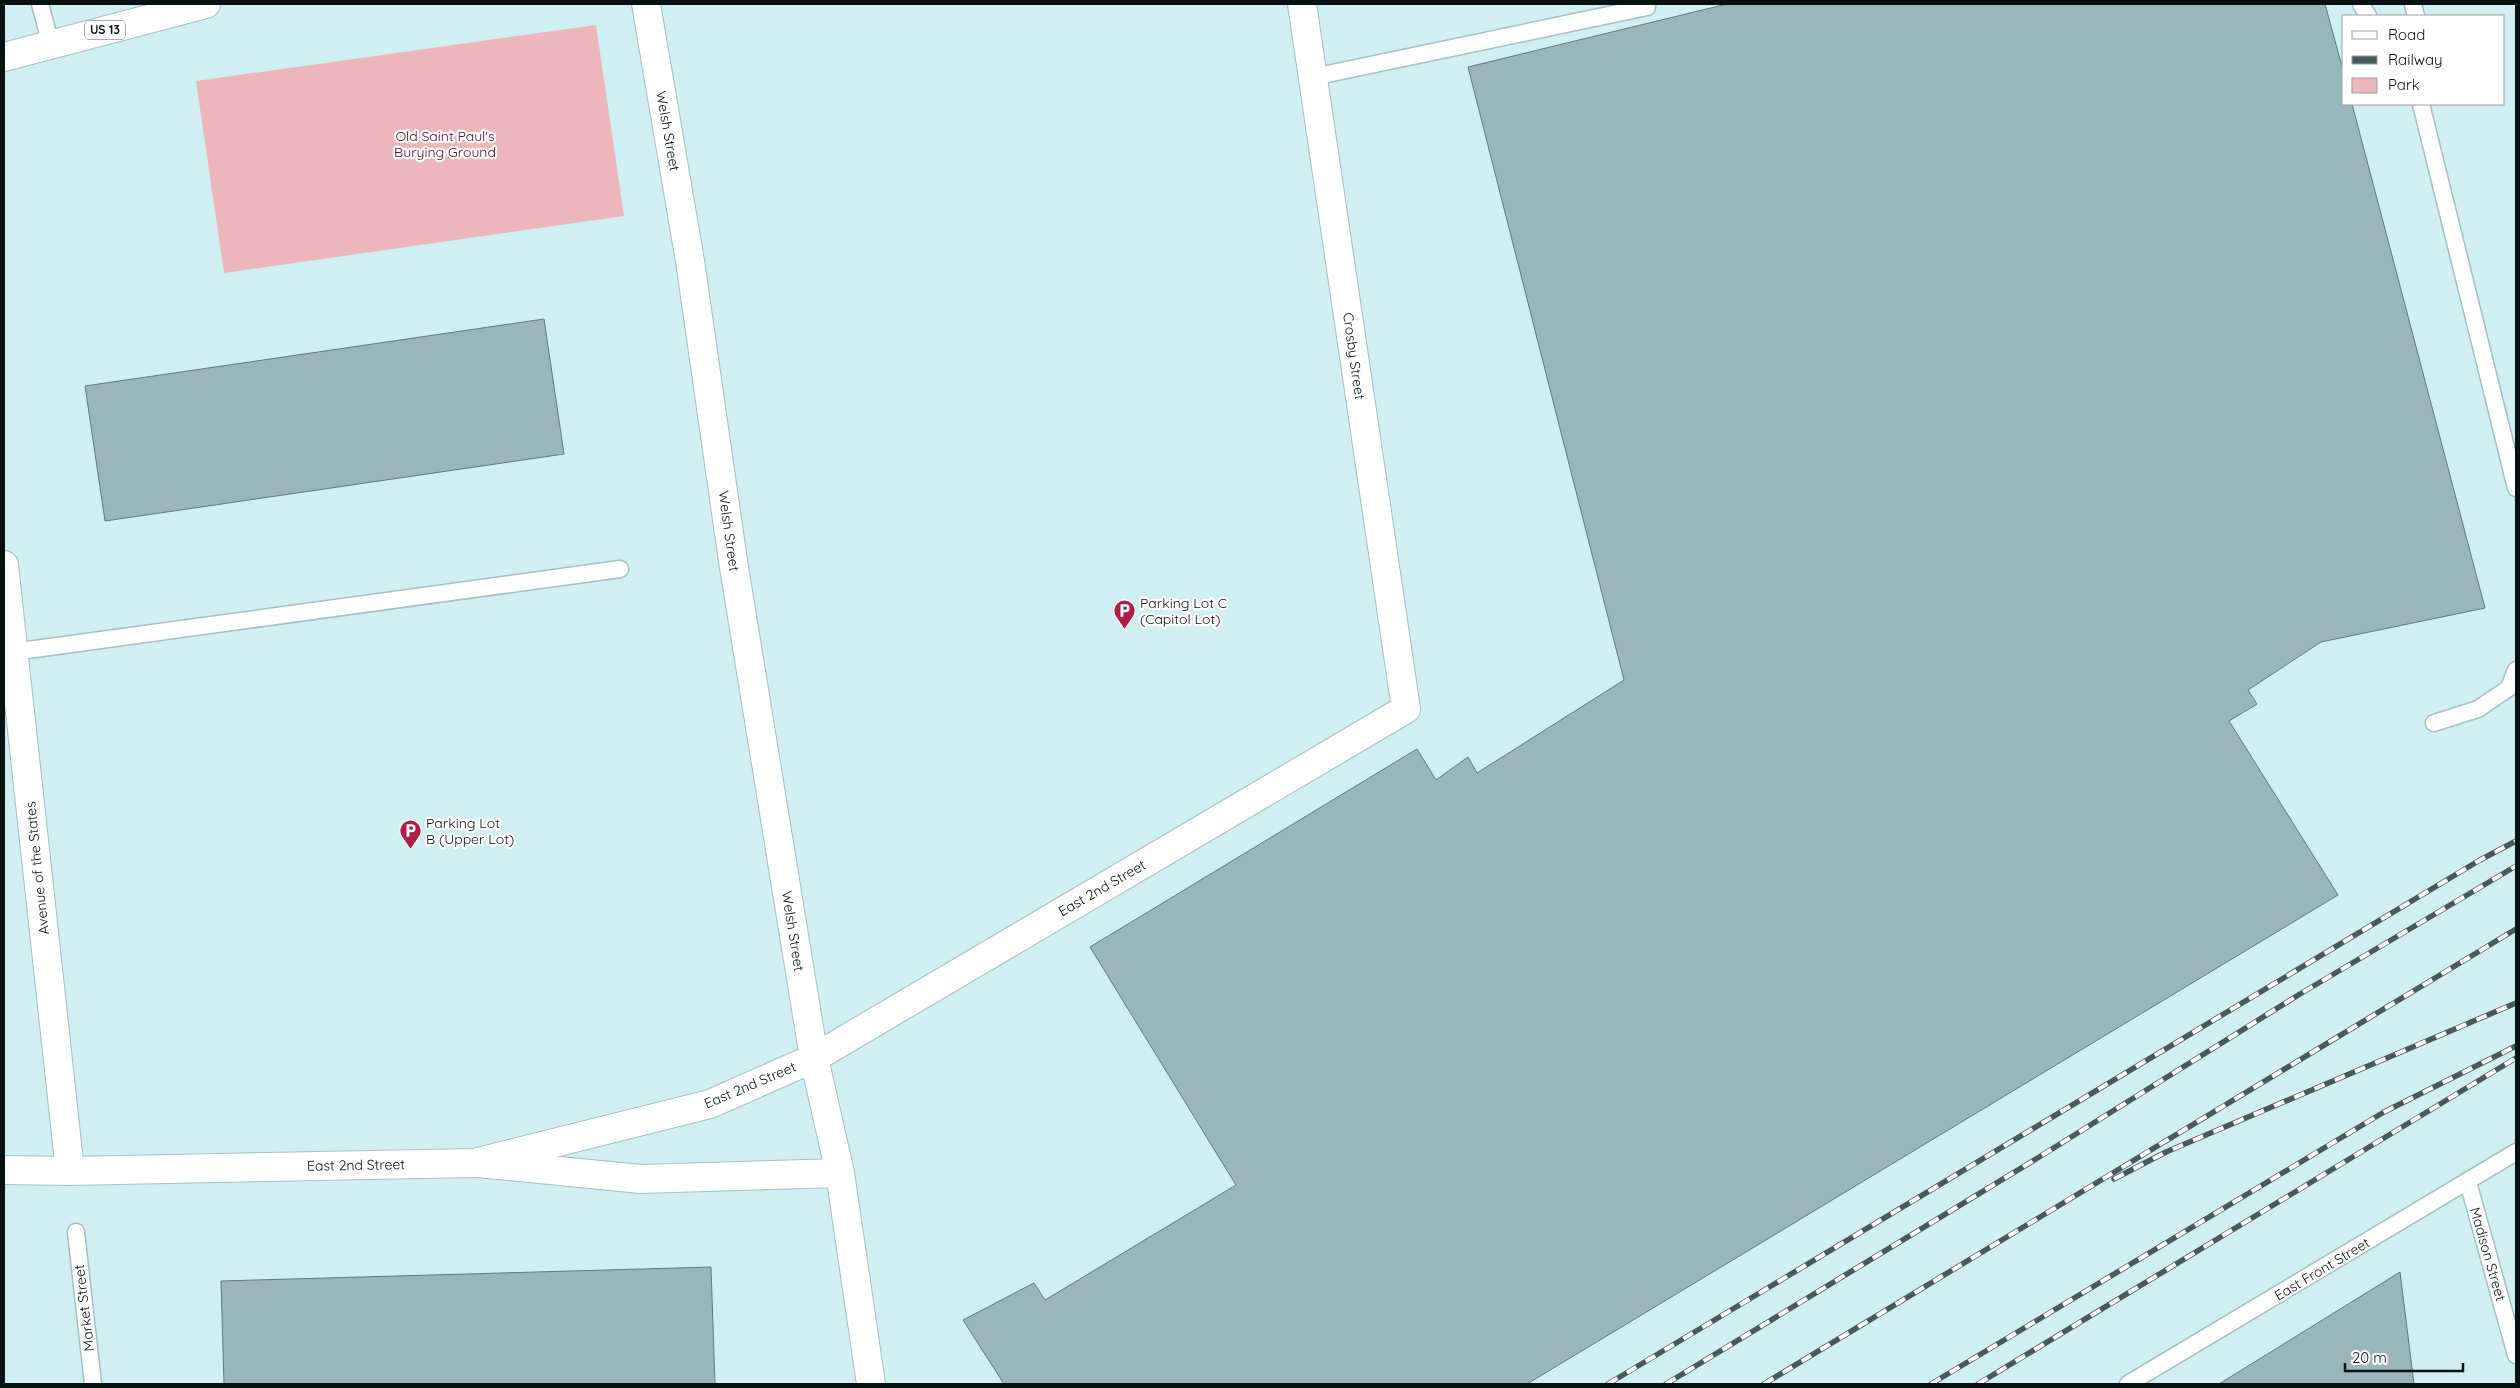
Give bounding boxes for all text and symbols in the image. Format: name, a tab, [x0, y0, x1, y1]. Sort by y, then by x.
legend	[2342, 15, 2505, 105]
road number: US 13	[85, 20, 125, 40]
text: Road	[2388, 25, 2425, 44]
text: Railway	[2388, 50, 2443, 69]
text: Park	[2388, 75, 2420, 94]
street label: Welsh Street	[652, 90, 684, 173]
park label: Old Saint Paul's Burying Ground	[394, 127, 496, 161]
street label: Crosby Street	[1339, 311, 1369, 401]
street label: Welsh Street	[714, 490, 744, 573]
place label: Parking Lot C (Capitol Lot)	[1140, 594, 1227, 628]
parking icon: Parking Lot C (Capitol Lot)	[1112, 599, 1136, 630]
street label: Avenue of the States	[21, 801, 53, 935]
place label: Parking Lot B (Upper Lot)	[426, 814, 514, 848]
parking icon: Parking Lot B (Upper Lot)	[398, 819, 422, 850]
street label: East 2nd Street	[1055, 856, 1149, 920]
street label: Welsh Street	[778, 890, 808, 973]
street label: East 2nd Street	[701, 1057, 799, 1112]
street label: East 2nd Street	[307, 1155, 405, 1175]
street label: Madison Street	[2466, 1205, 2510, 1303]
street label: East Front Street	[2271, 1233, 2373, 1304]
street label: Market Street	[70, 1263, 98, 1352]
scale bar	[2345, 1340, 2462, 1372]
text: 20 m	[2352, 1348, 2387, 1367]

